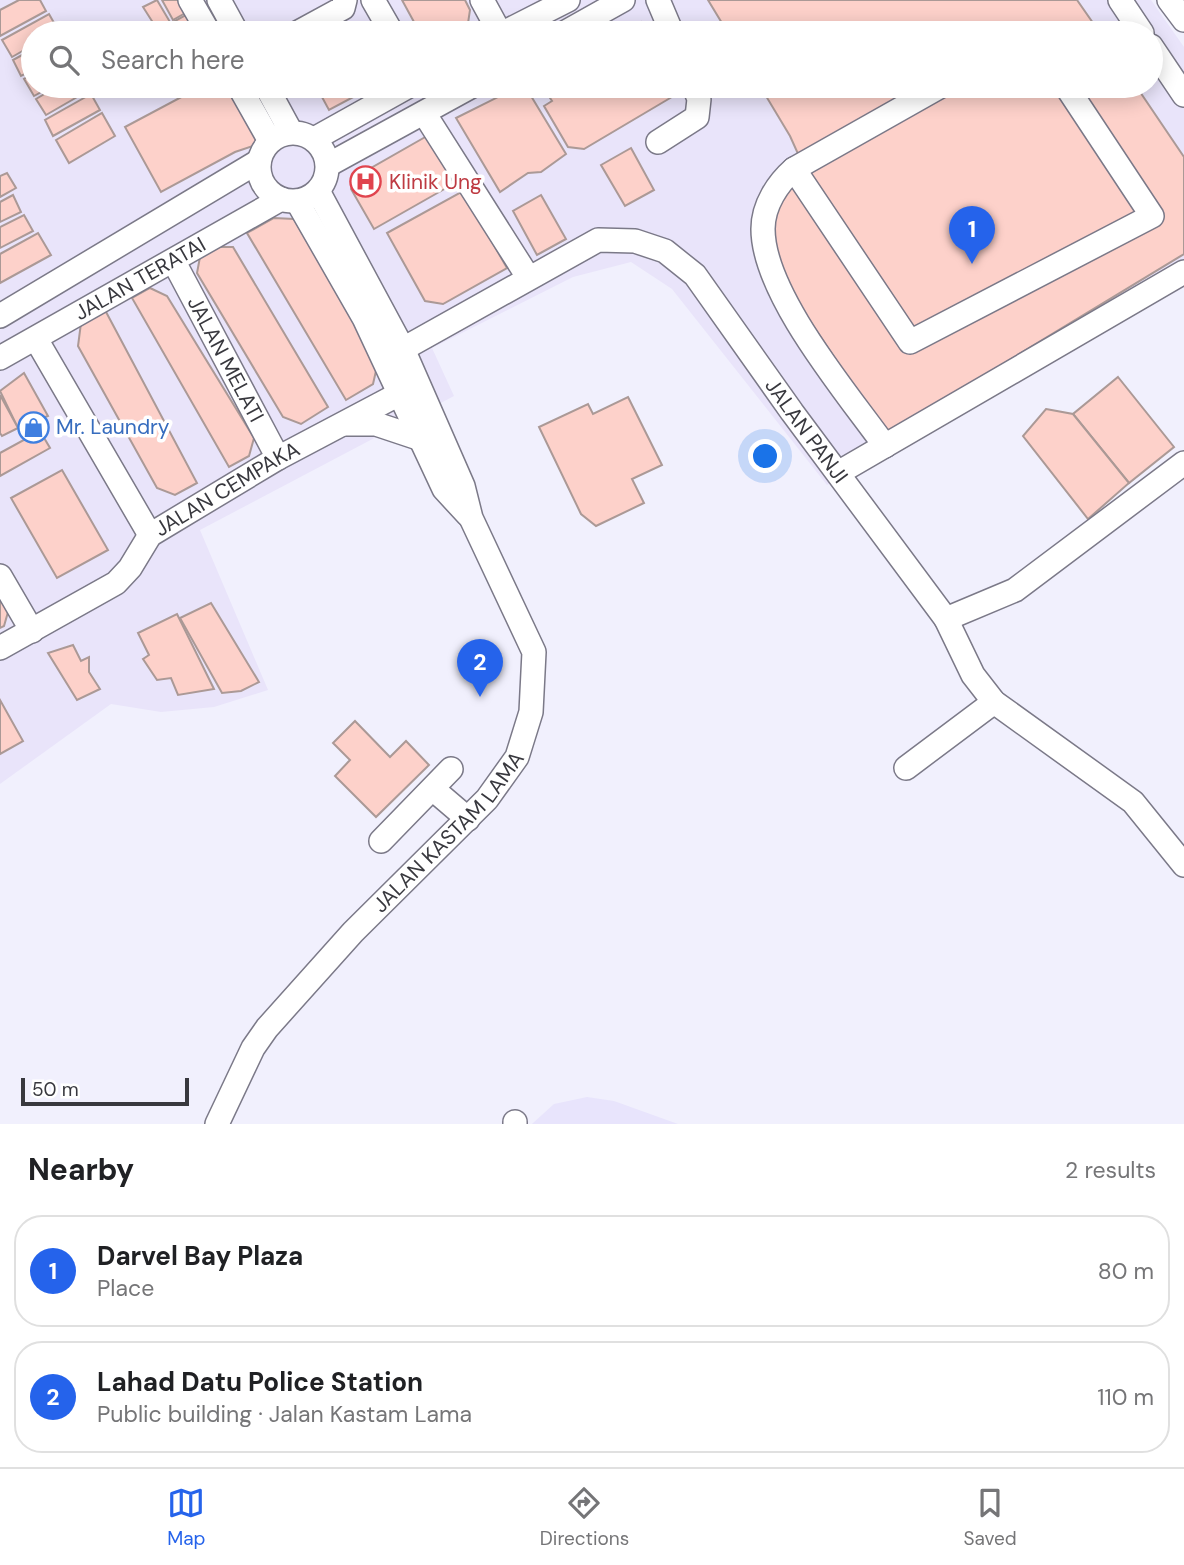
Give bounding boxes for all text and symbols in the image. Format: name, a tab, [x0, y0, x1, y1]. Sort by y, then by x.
search box	[21, 21, 1163, 98]
icon: search	[45, 41, 83, 79]
text: Search here	[101, 43, 244, 77]
hospital icon: Klinik Ung	[349, 165, 383, 199]
place label: Klinik Ung	[389, 168, 482, 196]
pin: 1	[949, 206, 995, 264]
street label: JALAN TERATAI	[70, 230, 211, 327]
street label: JALAN MELATI	[181, 291, 270, 427]
street label: JALAN PANJI	[759, 373, 854, 489]
shop icon: Mr. Laundry	[16, 410, 50, 444]
place label: Mr. Laundry	[56, 413, 170, 441]
street label: JALAN CEMPAKA	[150, 435, 305, 543]
your location	[748, 439, 782, 473]
pin: 2	[457, 639, 503, 697]
street label: JALAN KASTAM LAMA	[367, 746, 531, 919]
scale bar	[21, 1075, 189, 1107]
text: 50 m	[32, 1077, 79, 1102]
text: Nearby	[28, 1150, 134, 1189]
text: 2 results	[1065, 1155, 1156, 1185]
text: Darvel Bay Plaza	[97, 1239, 303, 1273]
text: 1	[49, 1256, 57, 1286]
text: 80 m	[1098, 1256, 1154, 1286]
text: Place	[97, 1273, 154, 1303]
text: Lahad Datu Police Station	[97, 1365, 423, 1399]
text: 2	[46, 1382, 60, 1412]
text: 110 m	[1097, 1382, 1154, 1412]
text: Public building · Jalan Kastam Lama	[97, 1399, 472, 1429]
tab: Map	[167, 1484, 205, 1551]
tab: Directions	[540, 1484, 629, 1551]
tab: Saved	[964, 1484, 1017, 1551]

